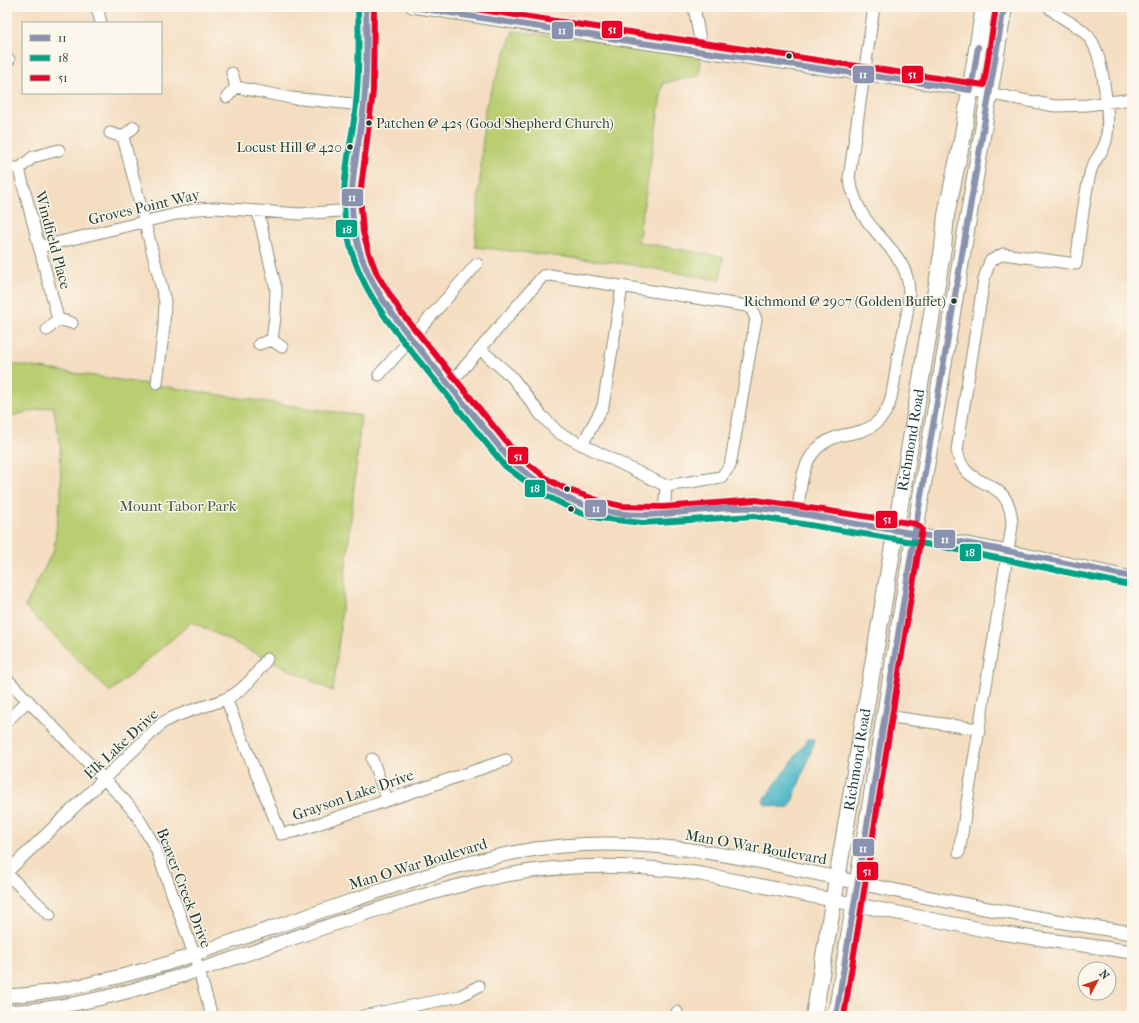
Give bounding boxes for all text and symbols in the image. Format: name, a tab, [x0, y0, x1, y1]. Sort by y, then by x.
line badge: 51	[601, 20, 623, 39]
line badge: 11	[551, 21, 574, 40]
legend	[22, 22, 162, 94]
text: 51	[608, 23, 616, 36]
text: 11	[558, 24, 566, 37]
text: 11	[58, 31, 67, 45]
text: 18	[58, 51, 68, 65]
unlabelled marker	[784, 51, 794, 61]
line badge: 11	[852, 65, 875, 84]
line badge: 51	[901, 65, 924, 84]
text: 11	[859, 68, 867, 81]
text: 51	[908, 68, 916, 81]
text: 51	[58, 71, 67, 85]
place label: Patchen @ 425 (Good Shepherd Church)	[376, 115, 614, 132]
marker: Patchen @ 425 (Good Shepherd Church)	[364, 118, 374, 128]
place label: Locust Hill @ 420	[237, 139, 342, 156]
marker: Locust Hill @ 420	[345, 142, 355, 152]
street label: Groves Point Way	[87, 185, 202, 229]
street label: Windfield Place	[31, 188, 75, 292]
line badge: 11	[341, 188, 364, 207]
text: 11	[348, 191, 356, 204]
line badge: 18	[335, 219, 358, 238]
text: 18	[342, 223, 352, 236]
place label: Richmond @ 2907 (Golden Buffet)	[744, 293, 946, 310]
marker: Richmond @ 2907 (Golden Buffet)	[949, 296, 959, 306]
street label: Richmond Road	[893, 387, 928, 493]
line badge: 51	[507, 446, 529, 465]
text: 51	[514, 450, 522, 463]
line badge: 18	[524, 479, 546, 498]
text: 18	[530, 482, 540, 495]
unlabelled marker	[562, 484, 572, 494]
park label: Mount Tabor Park	[119, 497, 237, 515]
line badge: 11	[584, 499, 607, 518]
text: 11	[592, 502, 600, 515]
unlabelled marker	[566, 504, 576, 514]
line badge: 51	[875, 510, 898, 529]
text: 51	[883, 513, 891, 526]
line badge: 11	[933, 529, 956, 549]
text: 11	[941, 533, 949, 546]
line badge: 18	[959, 543, 982, 562]
text: 18	[965, 546, 975, 559]
street label: Elk Lake Drive	[80, 705, 162, 783]
street label: Richmond Road	[840, 706, 875, 812]
street label: Grayson Lake Drive	[290, 766, 417, 824]
street label: Beaver Creek Drive	[153, 826, 215, 951]
street label: Man O War Boulevard	[684, 826, 829, 868]
street label: Man O War Boulevard	[347, 834, 490, 894]
line badge: 11	[852, 838, 875, 857]
text: 11	[859, 842, 867, 855]
line badge: 51	[856, 861, 879, 881]
text: 51	[863, 865, 871, 878]
north arrow	[1077, 961, 1117, 1001]
text: N	[1097, 967, 1112, 983]

